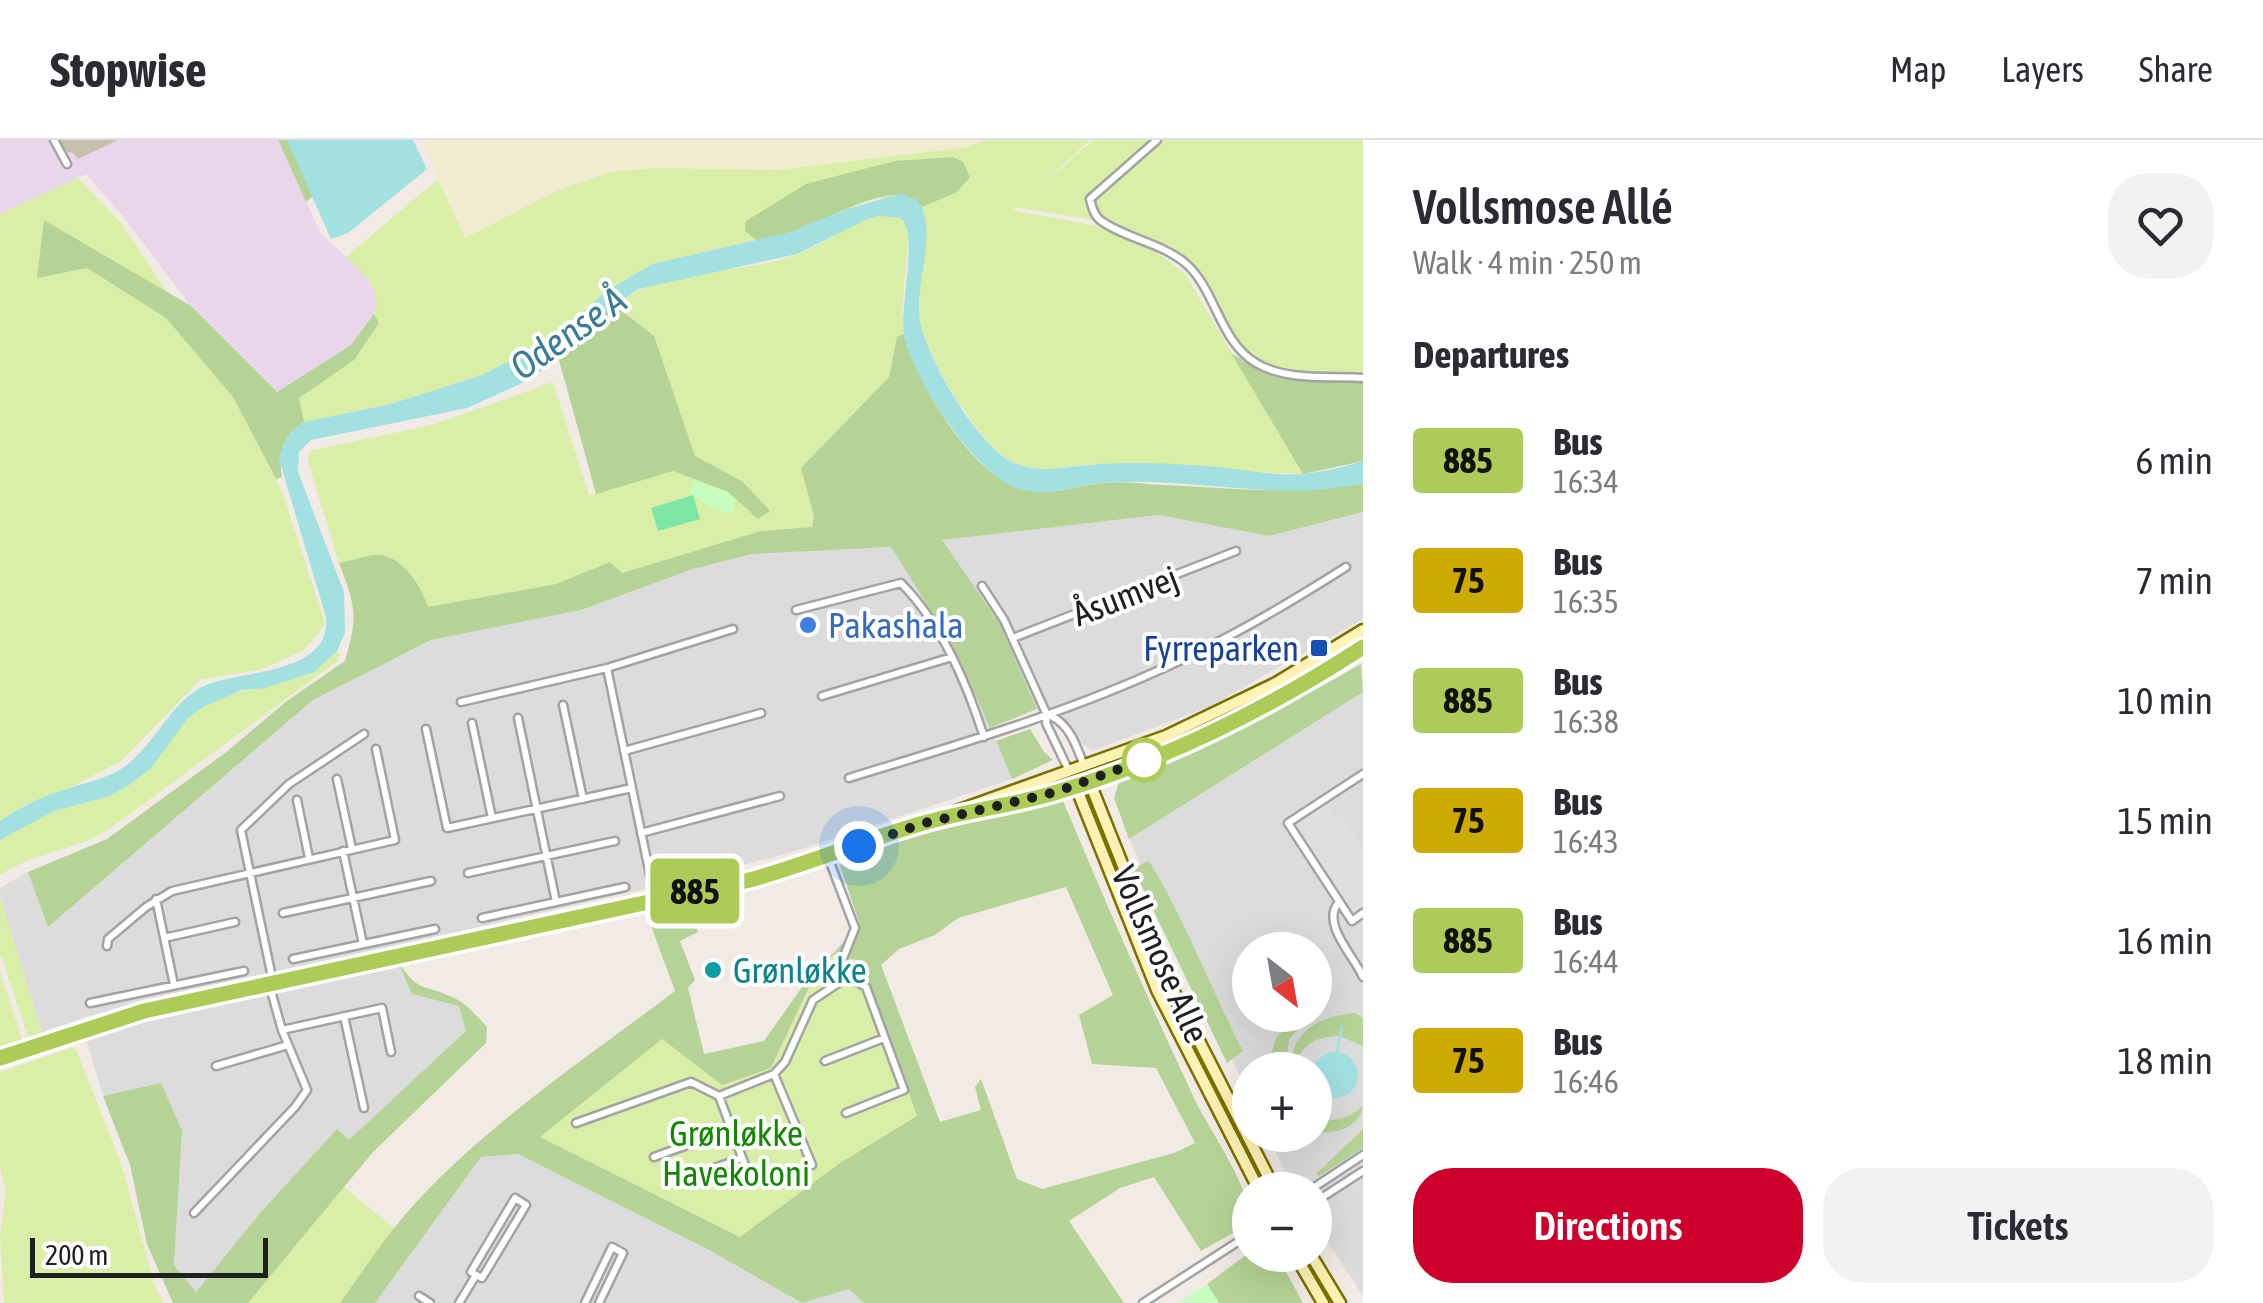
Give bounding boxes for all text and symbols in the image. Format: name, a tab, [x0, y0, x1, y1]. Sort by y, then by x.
text: Stopwise	[50, 42, 207, 97]
text: Map	[1890, 49, 1946, 89]
text: Layers	[2001, 49, 2084, 89]
text: Share	[2139, 49, 2213, 89]
button: heart	[2108, 173, 2213, 278]
text: Vollsmose Allé	[1413, 179, 1673, 234]
text: Walk · 4 min · 250 m	[1413, 244, 1642, 281]
water label: Odense Å	[502, 278, 634, 388]
text: Departures	[1413, 333, 1569, 376]
text: Bus	[1553, 420, 1603, 463]
text: 6 min	[2135, 439, 2213, 482]
text: 885	[1443, 440, 1493, 480]
text: 16:34	[1553, 463, 1619, 500]
text: Bus	[1553, 540, 1603, 583]
street label: Åsumvej	[1067, 557, 1183, 633]
text: 7 min	[2135, 559, 2213, 602]
text: 75	[1452, 560, 1484, 600]
text: 16:35	[1553, 583, 1619, 620]
place label: Pakashala	[828, 605, 964, 645]
marker: Pakashala	[797, 614, 819, 636]
place label: Fyrreparken	[1143, 628, 1299, 668]
marker: Fyrreparken	[1308, 637, 1330, 659]
text: Bus	[1553, 660, 1603, 703]
text: 10 min	[2118, 679, 2213, 722]
text: 885	[1443, 680, 1493, 720]
text: 16:38	[1553, 703, 1619, 740]
unlabelled marker	[1123, 739, 1165, 781]
text: Bus	[1553, 780, 1603, 823]
text: 15 min	[2118, 799, 2213, 842]
text: 75	[1452, 800, 1484, 840]
your location	[834, 821, 884, 871]
text: 16:43	[1553, 823, 1619, 860]
line badge: 885	[638, 858, 752, 924]
street label: Vollsmose Alle	[1104, 859, 1218, 1049]
text: 885	[670, 871, 720, 911]
text: Bus	[1553, 900, 1603, 943]
text: 16 min	[2118, 919, 2213, 962]
text: 885	[1443, 920, 1493, 960]
north arrow	[1232, 932, 1332, 1032]
map controls	[1232, 932, 1332, 1272]
text: 16:44	[1553, 943, 1619, 980]
place label: Grønløkke	[733, 950, 867, 990]
marker: Grønløkke	[702, 959, 724, 981]
text: Bus	[1553, 1020, 1603, 1063]
text: 18 min	[2118, 1039, 2213, 1082]
text: 75	[1452, 1040, 1484, 1080]
button: +	[1232, 1052, 1332, 1152]
text: 16:46	[1553, 1063, 1619, 1100]
park label: Grønløkke Havekoloni	[662, 1113, 810, 1193]
button: Directions	[1413, 1168, 1803, 1283]
button: Tickets	[1823, 1168, 2213, 1283]
button: −	[1232, 1172, 1332, 1272]
scale bar	[30, 1233, 268, 1278]
text: 200 m	[45, 1239, 108, 1271]

